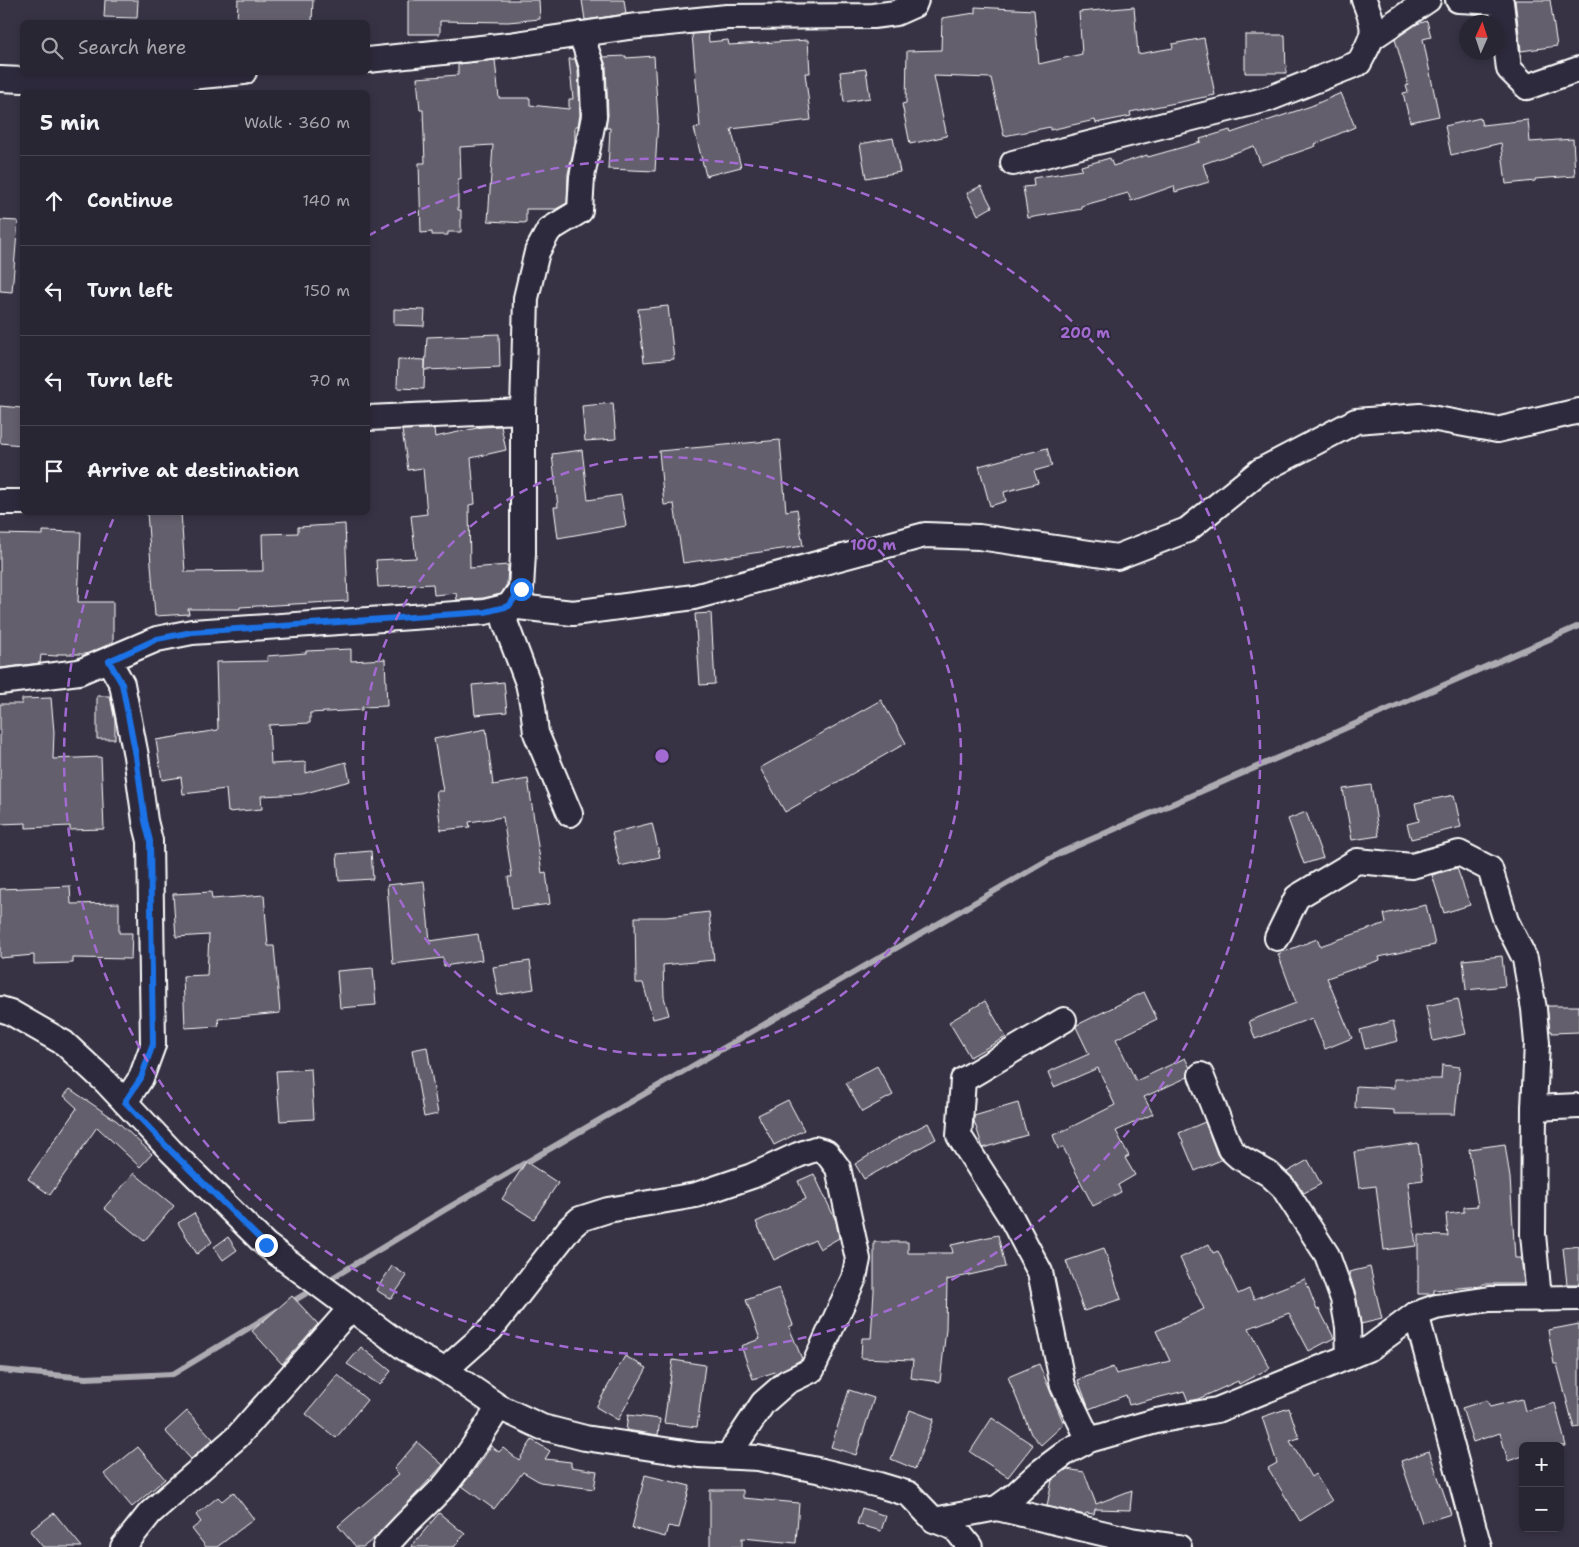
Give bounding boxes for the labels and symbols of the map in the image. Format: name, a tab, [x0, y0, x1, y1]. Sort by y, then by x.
north arrow	[1459, 15, 1504, 60]
text: 200 m	[1060, 323, 1110, 343]
text: 100 m	[850, 535, 896, 555]
route start	[510, 578, 533, 601]
centre of rings	[653, 747, 671, 765]
route end	[255, 1234, 278, 1257]

